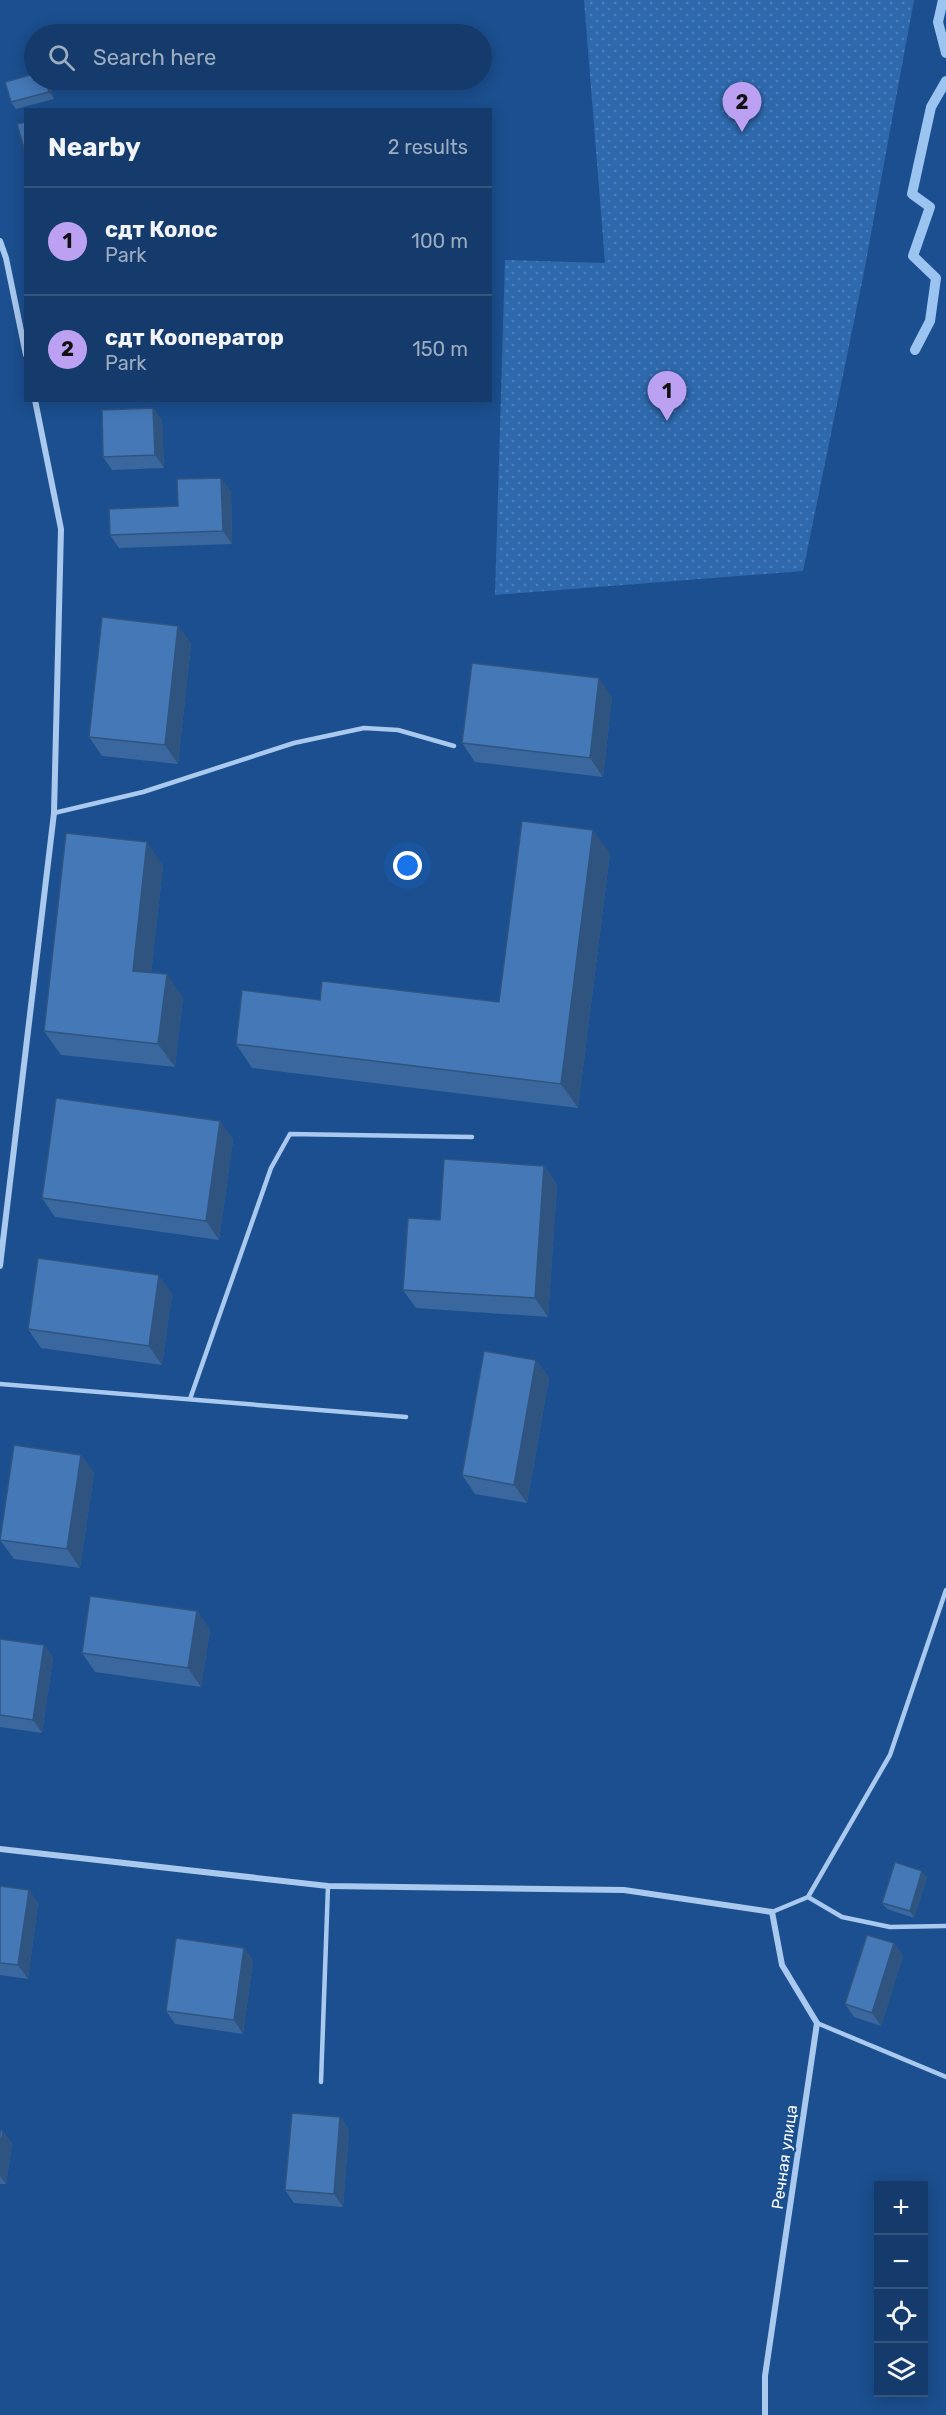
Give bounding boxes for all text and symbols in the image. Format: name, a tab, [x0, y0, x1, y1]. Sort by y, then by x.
search box	[24, 24, 492, 90]
icon: search	[45, 41, 78, 74]
text: Search here	[93, 44, 216, 71]
pin: 2	[722, 82, 762, 132]
text: Nearby	[48, 132, 141, 163]
text: 2 results	[388, 135, 468, 159]
text: сдт Колос	[105, 216, 217, 243]
text: 1	[63, 229, 72, 253]
text: 100 m	[411, 229, 468, 253]
text: Park	[105, 243, 147, 267]
text: сдт Кооператор	[105, 324, 284, 351]
text: 2	[61, 337, 74, 361]
text: 150 m	[412, 337, 468, 361]
text: Park	[105, 351, 147, 375]
pin: 1	[648, 372, 686, 421]
your location	[393, 851, 422, 880]
street label: Речная улица	[768, 2104, 801, 2211]
map controls	[874, 2181, 928, 2397]
button: +	[874, 2181, 928, 2235]
button: −	[874, 2235, 928, 2289]
button: locate	[874, 2289, 928, 2343]
button: layers	[874, 2343, 928, 2397]

